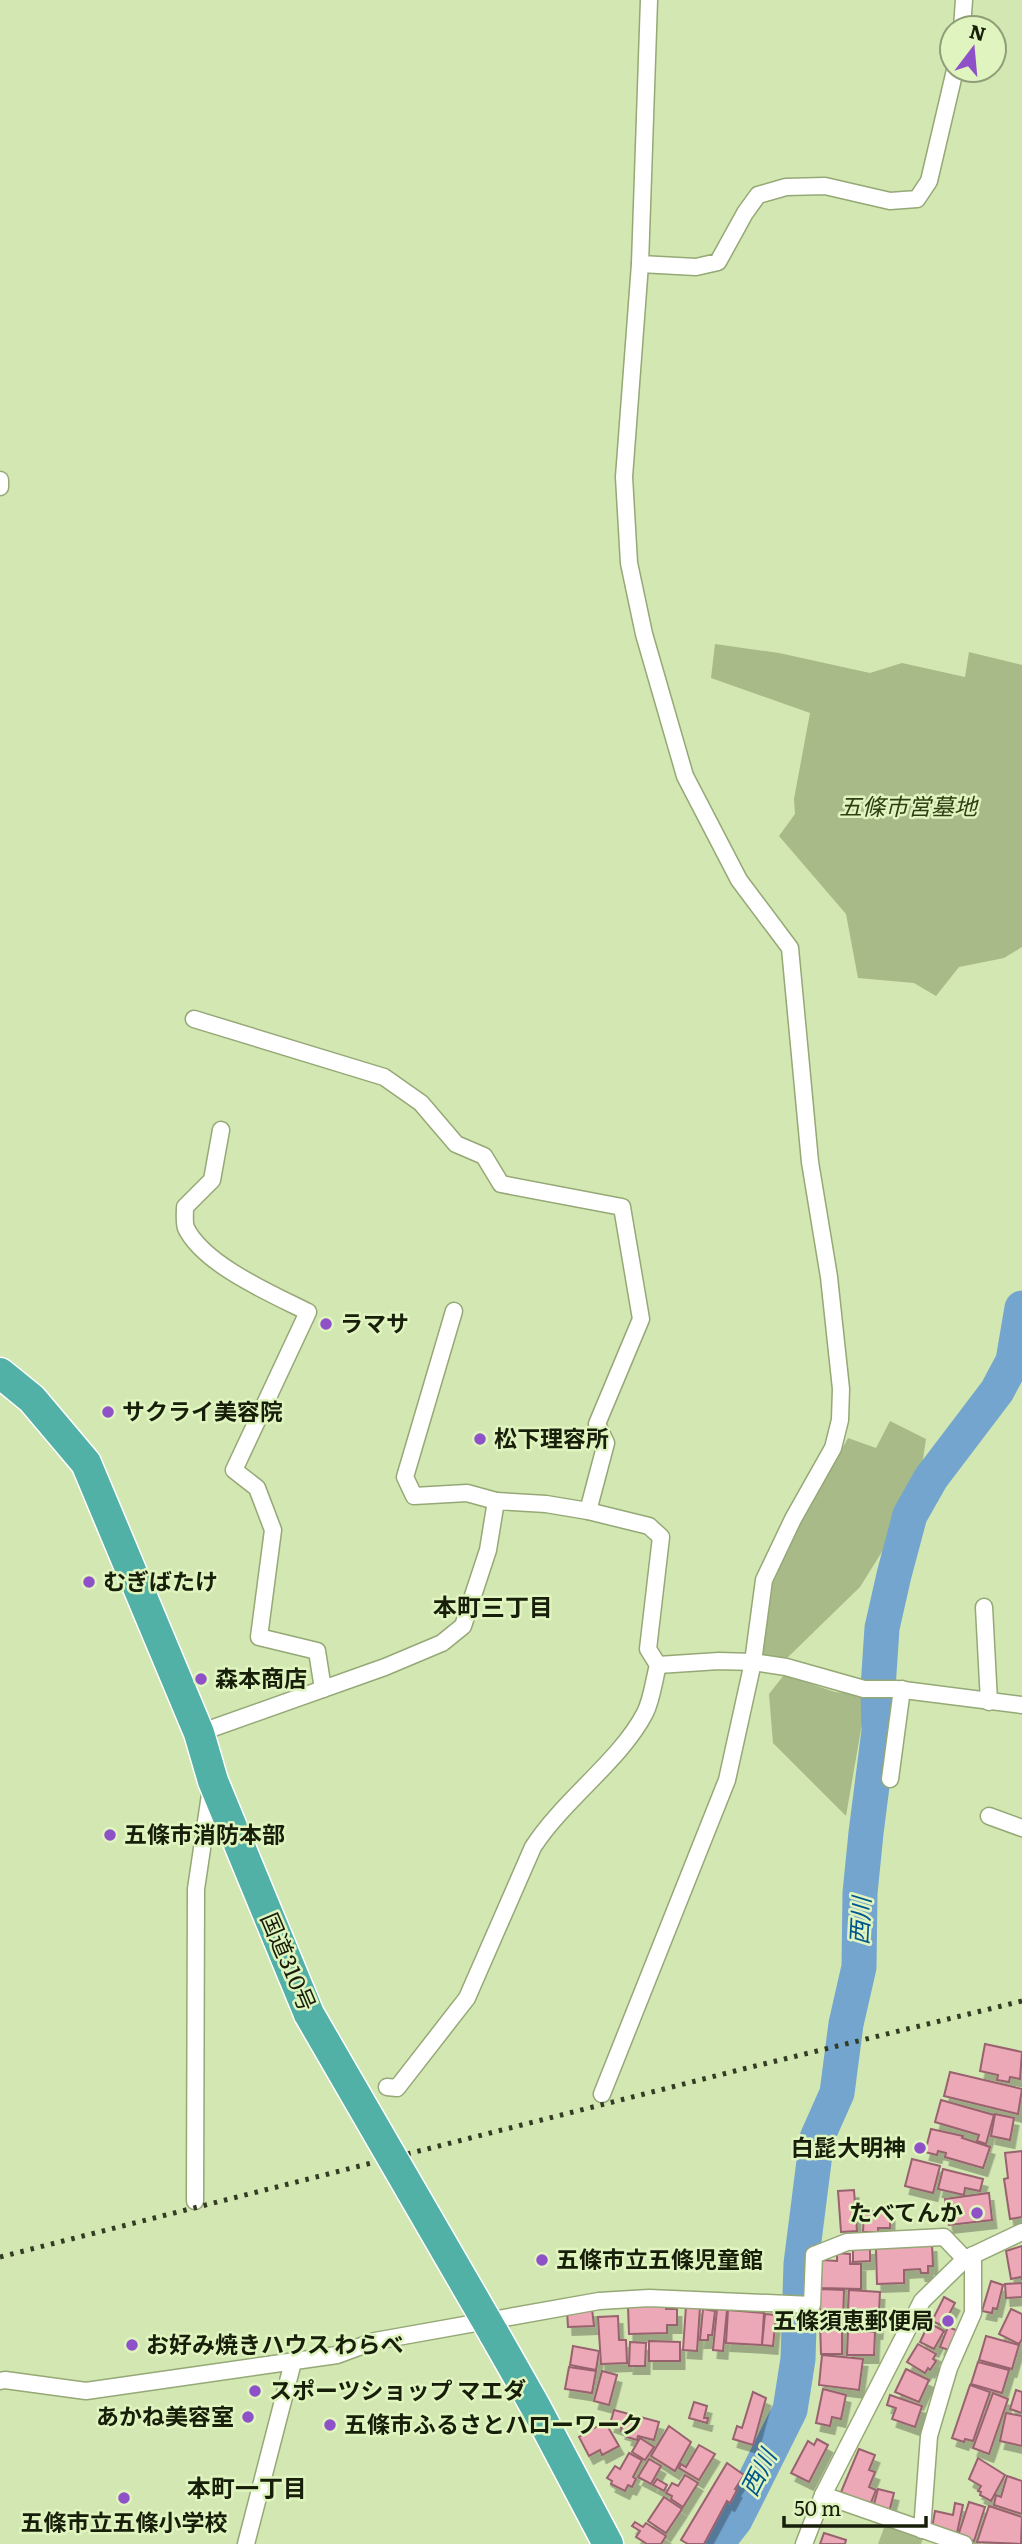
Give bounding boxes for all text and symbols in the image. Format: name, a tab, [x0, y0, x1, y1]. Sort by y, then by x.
north arrow	[938, 14, 1008, 84]
text: N	[966, 16, 990, 47]
park label: 五條市営墓地	[839, 788, 979, 822]
place label: ラマサ	[340, 1305, 409, 1339]
marker: ラマサ	[318, 1316, 334, 1332]
place label: サクライ美容院	[122, 1393, 283, 1427]
marker: サクライ美容院	[100, 1404, 116, 1420]
place label: 松下理容所	[494, 1420, 609, 1454]
marker: 松下理容所	[472, 1431, 488, 1447]
place label: むぎばたけ	[103, 1563, 218, 1597]
marker: むぎばたけ	[81, 1574, 97, 1590]
district label: 本町三丁目	[433, 1588, 553, 1623]
place label: 森本商店	[215, 1660, 307, 1694]
marker: 森本商店	[193, 1671, 209, 1687]
place label: 五條市消防本部	[124, 1816, 285, 1850]
marker: 五條市消防本部	[102, 1827, 118, 1843]
water label: 西川	[840, 1893, 877, 1946]
street label: 国道310号	[254, 1907, 326, 2016]
place label: 白髭大明神	[791, 2129, 906, 2163]
marker: 白髭大明神	[912, 2140, 928, 2156]
place label: たべてんか	[849, 2194, 963, 2228]
marker: たべてんか	[969, 2205, 985, 2221]
place label: 五條市立五條児童館	[556, 2241, 763, 2275]
marker: 五條市立五條児童館	[534, 2252, 550, 2268]
place label: 五條須恵郵便局	[773, 2302, 934, 2336]
marker: 五條須恵郵便局	[940, 2313, 956, 2329]
place label: お好み焼きハウス わらべ	[146, 2326, 404, 2360]
marker: お好み焼きハウス わらべ	[124, 2337, 140, 2353]
place label: スポーツショップ マエダ	[269, 2372, 526, 2406]
marker: スポーツショップ マエダ	[247, 2383, 263, 2399]
place label: あかね美容室	[96, 2398, 234, 2432]
place label: 五條市ふるさとハローワーク	[344, 2406, 643, 2440]
marker: あかね美容室	[240, 2409, 256, 2425]
marker: 五條市ふるさとハローワーク	[322, 2417, 338, 2433]
water label: 西川	[730, 2440, 785, 2501]
district label: 本町一丁目	[187, 2469, 307, 2504]
scale bar	[784, 2484, 926, 2528]
marker: 五條市立五條小学校	[116, 2490, 132, 2506]
text: 50 m	[794, 2491, 841, 2522]
place label: 五條市立五條小学校	[21, 2504, 228, 2538]

